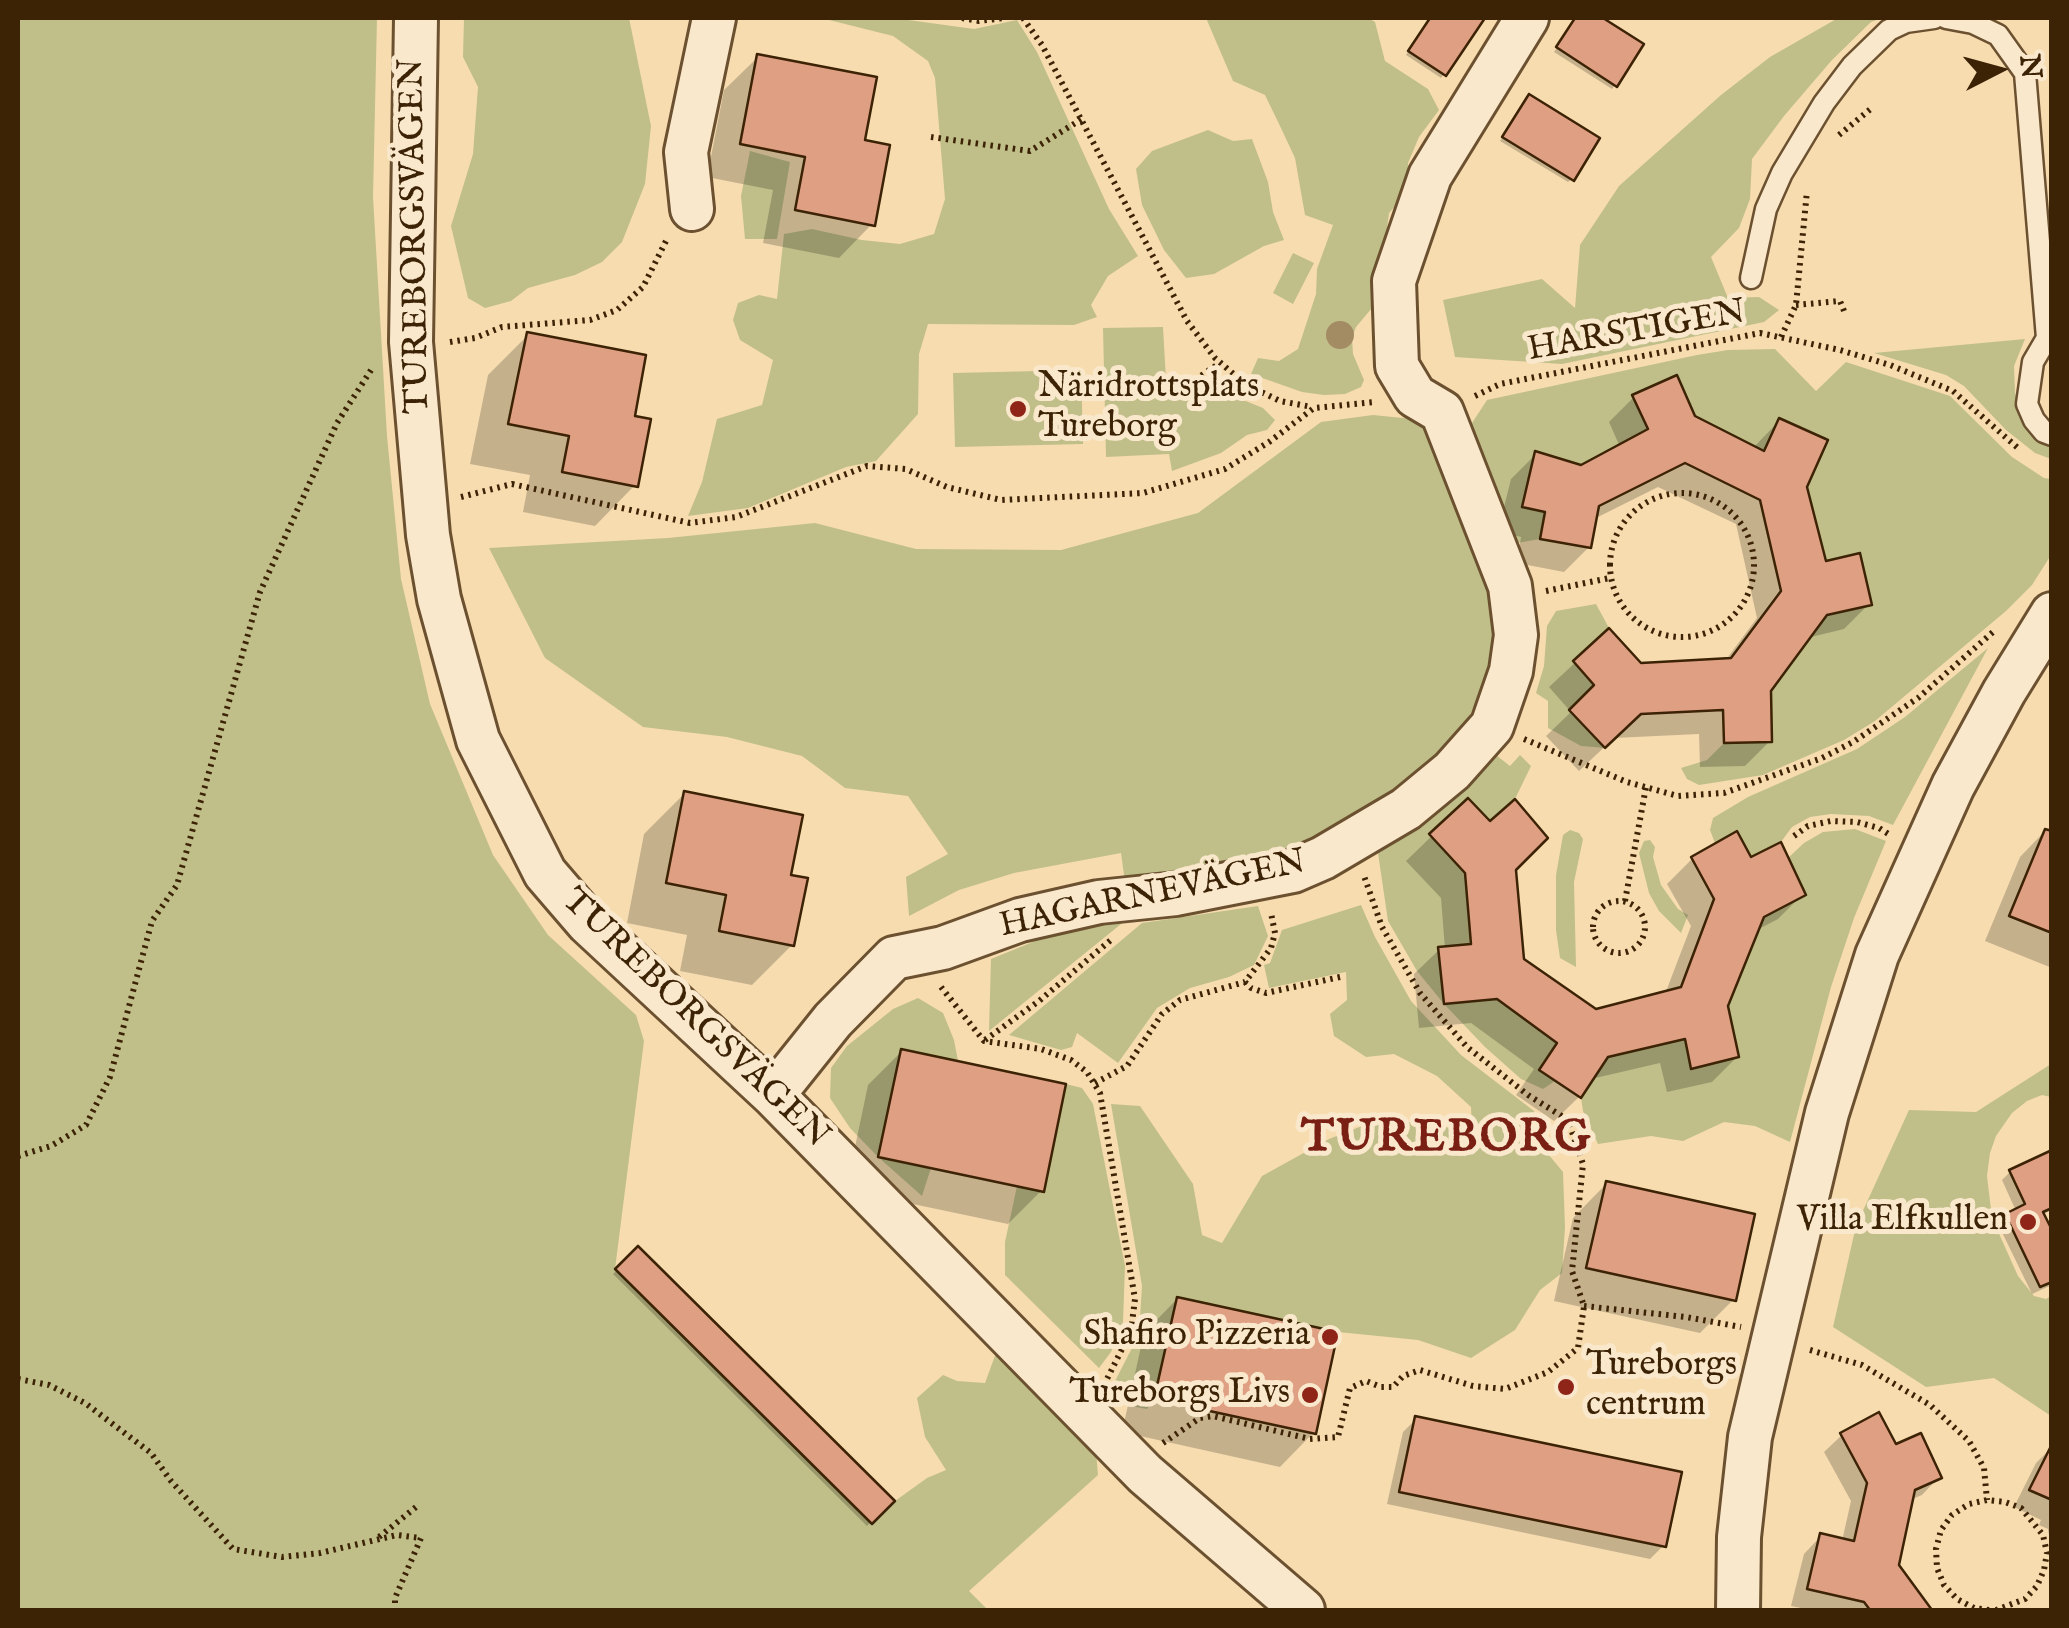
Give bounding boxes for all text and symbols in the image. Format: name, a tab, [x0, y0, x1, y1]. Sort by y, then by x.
north arrow	[1949, 20, 2049, 120]
text: N	[2011, 53, 2048, 81]
street label: TUREBORGSVÄGEN	[393, 58, 441, 414]
street label: HARSTIGEN	[1525, 293, 1749, 373]
place label: Näridrottsplats Tureborg	[1038, 368, 1259, 450]
marker: Näridrottsplats Tureborg	[1007, 398, 1029, 420]
street label: HAGARNEVÄGEN	[996, 843, 1310, 949]
street label: TUREBORGSVÄGEN	[551, 881, 837, 1159]
district label: TUREBORG	[1301, 1114, 1593, 1168]
place label: Villa Elfkullen	[1797, 1201, 2008, 1243]
marker: Villa Elfkullen	[2017, 1211, 2039, 1233]
place label: Shafiro Pizzeria	[1083, 1316, 1310, 1358]
marker: Shafiro Pizzeria	[1319, 1326, 1341, 1348]
place label: Tureborgs centrum	[1586, 1346, 1737, 1428]
place label: Tureborgs Livs	[1069, 1374, 1290, 1416]
marker: Tureborgs centrum	[1555, 1376, 1577, 1398]
marker: Tureborgs Livs	[1299, 1384, 1321, 1406]

